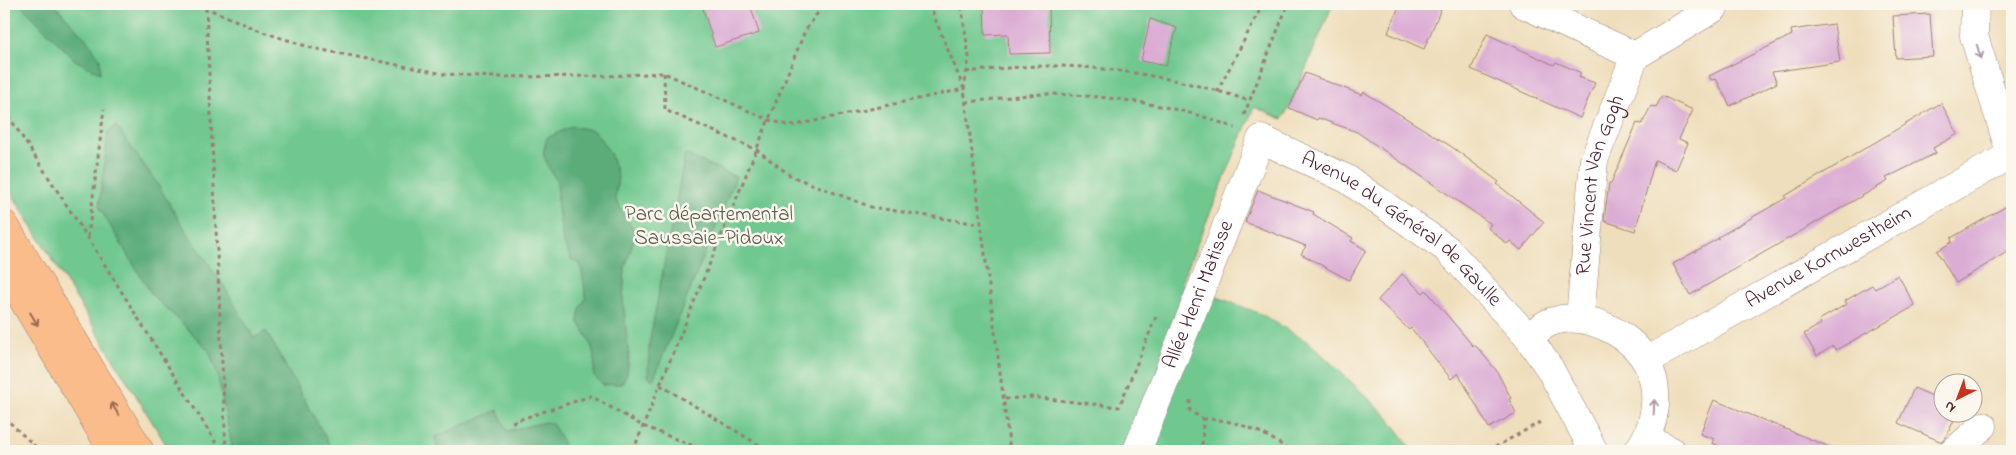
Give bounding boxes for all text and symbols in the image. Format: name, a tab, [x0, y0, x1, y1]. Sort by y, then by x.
one-way arrow	[1975, 43, 1984, 59]
street label: Rue Vincent Van Gogh	[1569, 91, 1633, 277]
street label: Avenue du Général de Gaulle	[1296, 145, 1509, 314]
street label: Avenue Kornwestheim	[1740, 199, 1917, 317]
park label: Parc départemental Saussaie-Pidoux	[625, 200, 793, 254]
street label: Allée Henri Matisse	[1156, 216, 1242, 374]
one-way arrow	[30, 312, 40, 326]
north arrow	[1934, 372, 1984, 422]
text: N	[1940, 396, 1961, 418]
one-way arrow	[1650, 399, 1659, 415]
one-way arrow	[110, 403, 120, 417]

